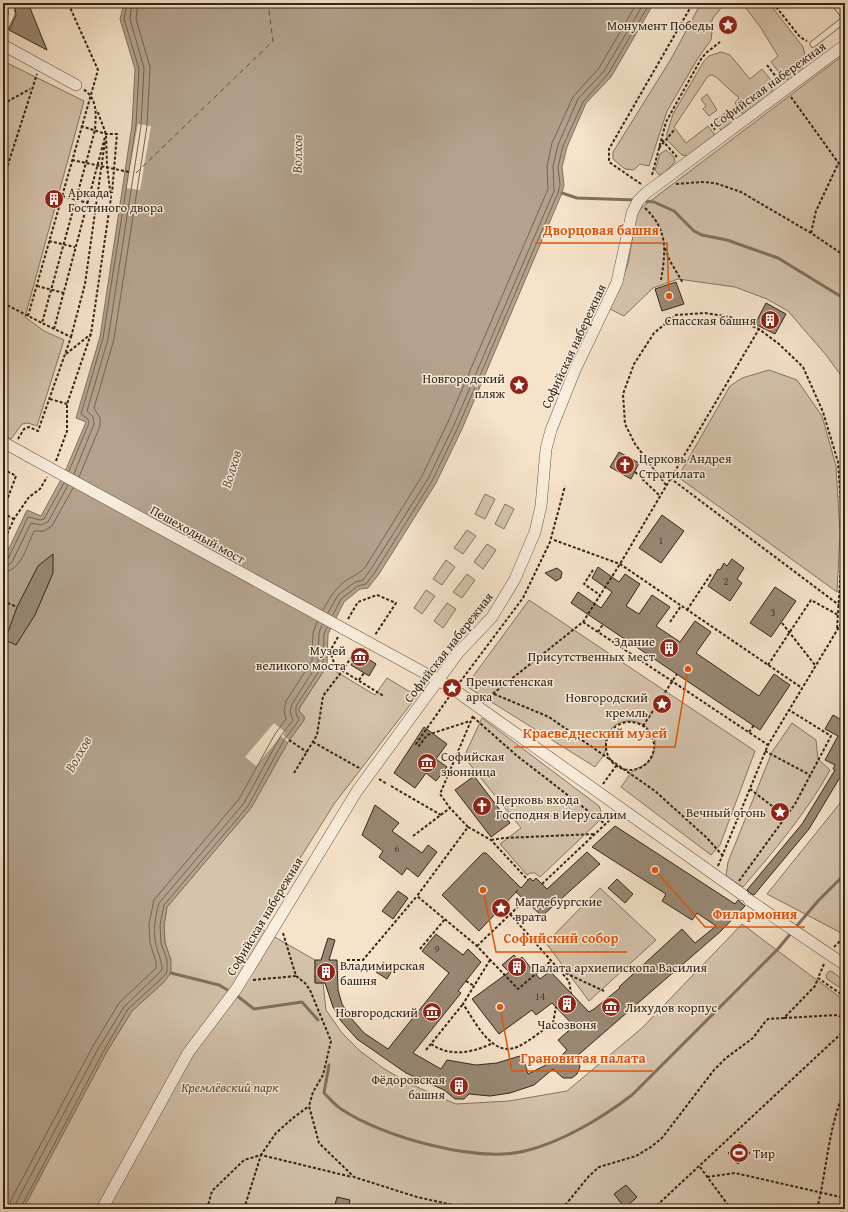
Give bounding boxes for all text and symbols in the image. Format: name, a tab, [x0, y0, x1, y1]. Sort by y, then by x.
place icon: Монумент Победы	[717, 14, 739, 36]
place label: Монумент Победы	[607, 16, 714, 35]
street label: Софийская набережная	[709, 37, 830, 132]
water label: Волхов	[287, 134, 307, 175]
place label: Аркада Гостиного двора	[68, 183, 164, 217]
building icon: Аркада Гостиного двора	[43, 188, 65, 210]
callout: Дворцовая башня	[535, 217, 667, 243]
text: Дворцовая башня	[542, 220, 660, 240]
street label: Софийская набережная	[536, 280, 611, 412]
building icon: Спасская башня	[759, 309, 781, 331]
place label: Спасская башня	[665, 311, 756, 330]
place label: Новгородский пляж	[423, 369, 505, 403]
place icon: Новгородский пляж	[508, 374, 530, 396]
water label: Волхов	[215, 448, 246, 491]
place label: Церковь Андрея Стратилата	[639, 449, 732, 483]
church icon: Церковь Андрея Стратилата	[614, 454, 636, 476]
street label: Пешеходный мост	[147, 500, 249, 569]
house number: 1	[658, 532, 664, 548]
house number: 2	[723, 573, 729, 589]
street label: Софийская набережная	[399, 588, 498, 707]
house number: 3	[770, 604, 776, 620]
place label: Здание Присутственных мест	[528, 632, 656, 666]
building icon: Здание Присутственных мест	[658, 637, 680, 659]
place label: Музей великого моста	[256, 641, 347, 675]
museum icon: Музей великого моста	[349, 646, 371, 668]
place label: Пречистенская арка	[466, 672, 554, 706]
place icon: Пречистенская арка	[441, 677, 463, 699]
place label: Новгородский кремль	[566, 688, 648, 722]
place icon: Новгородский кремль	[651, 693, 673, 715]
callout: Краеведческий музей	[514, 721, 675, 747]
text: Краеведческий музей	[523, 723, 668, 743]
water label: Волхов	[59, 732, 96, 777]
place label: Софийская звонница	[441, 747, 505, 781]
museum icon: Софийская звонница	[416, 752, 438, 774]
place label: Церковь входа Господня в Иерусалим	[496, 790, 627, 824]
church icon: Церковь входа Господня в Иерусалим	[471, 795, 493, 817]
place icon: Вечный огонь	[769, 801, 791, 823]
place label: Вечный огонь	[686, 803, 766, 822]
house number: 6	[394, 840, 400, 856]
street label: Софийская набережная	[221, 853, 308, 979]
place label: Магдебургские врата	[515, 892, 602, 926]
place icon: Магдебургские врата	[490, 897, 512, 919]
callout: Филармония	[705, 901, 805, 927]
text: Филармония	[713, 904, 798, 924]
callout: Софийский собор	[496, 926, 627, 952]
text: Софийский собор	[504, 928, 618, 948]
house number: 9	[434, 941, 440, 957]
place label: Владимирская башня	[340, 956, 425, 990]
building icon: Палата архиепископа Василия	[506, 956, 528, 978]
place label: Палата архиепископа Василия	[531, 958, 707, 977]
building icon: Владимирская башня	[315, 961, 337, 983]
house number: 14	[535, 988, 545, 1004]
building icon: Часозвоня	[556, 993, 578, 1015]
museum icon: Лихудов корпус	[600, 996, 622, 1018]
place label: Лихудов корпус	[625, 998, 718, 1017]
museum icon: Новгородский	[421, 1001, 443, 1023]
place label: Новгородский	[336, 1003, 418, 1022]
place label: Часозвоня	[537, 1015, 597, 1034]
callout: Грановитая палата	[512, 1045, 653, 1071]
text: Грановитая палата	[520, 1048, 646, 1068]
place label: Фёдоровская башня	[371, 1070, 445, 1104]
building icon: Фёдоровская башня	[448, 1075, 470, 1097]
park label: Кремлёвский парк	[181, 1078, 279, 1097]
sports icon: Тир	[728, 1142, 750, 1164]
place label: Тир	[753, 1144, 775, 1163]

